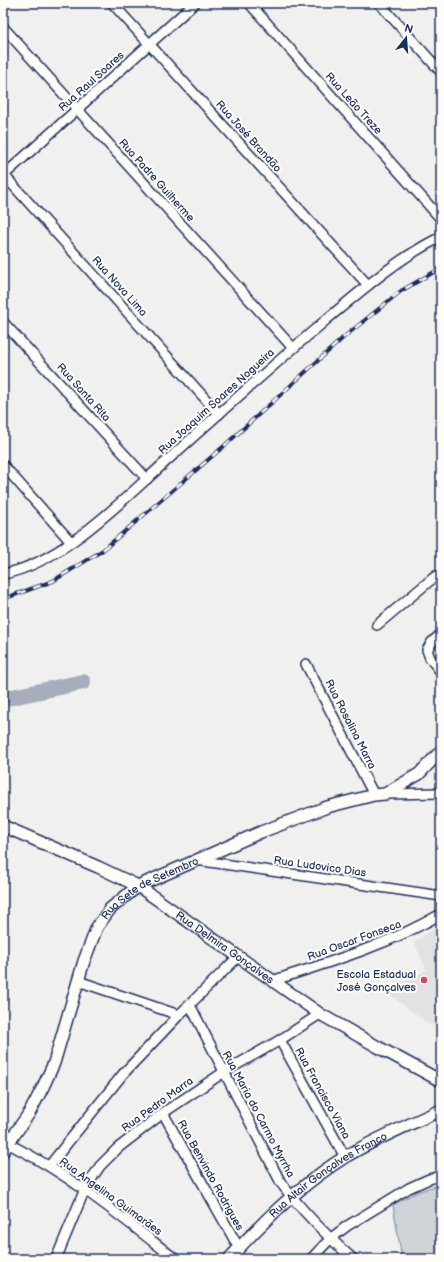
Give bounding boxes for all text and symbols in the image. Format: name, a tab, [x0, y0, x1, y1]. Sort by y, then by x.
north arrow	[386, 18, 426, 58]
text: N	[403, 21, 415, 36]
street label: Rua Raul Soares	[56, 48, 127, 114]
street label: Rua Leão Treze	[322, 70, 385, 137]
street label: Rua José Brandão	[213, 98, 284, 175]
street label: Rua Padre Guilherme	[116, 136, 198, 225]
street label: Rua Nova Lima	[89, 254, 150, 319]
street label: Rua Joaquim Soares Nogueira	[156, 346, 277, 457]
street label: Rua Santa Rita	[54, 361, 113, 424]
street label: Rua Rosalina Marra	[322, 677, 379, 771]
street label: Rua Sete de Setembro	[99, 854, 200, 922]
street label: Rua Ludovico Dias	[273, 854, 368, 879]
street label: Rua Delmira Gonçalves	[173, 909, 277, 987]
street label: Rua Oscar Fonseca	[306, 917, 403, 963]
place label: Escola Estadual José Gonçalves	[337, 968, 417, 994]
marker: Escola Estadual José Gonçalves	[419, 975, 429, 985]
street label: Rua Francisco Viana	[292, 1045, 353, 1141]
street label: Rua Maria do Carmo Myrrha	[220, 1049, 297, 1180]
street label: Rua Pedro Marra	[119, 1074, 196, 1135]
street label: Rua Benvindo Rodrigues	[175, 1118, 247, 1233]
street label: Rua Altair Gonçalves Franco	[267, 1130, 389, 1221]
street label: Rua Angelina Guimarães	[57, 1155, 165, 1238]

